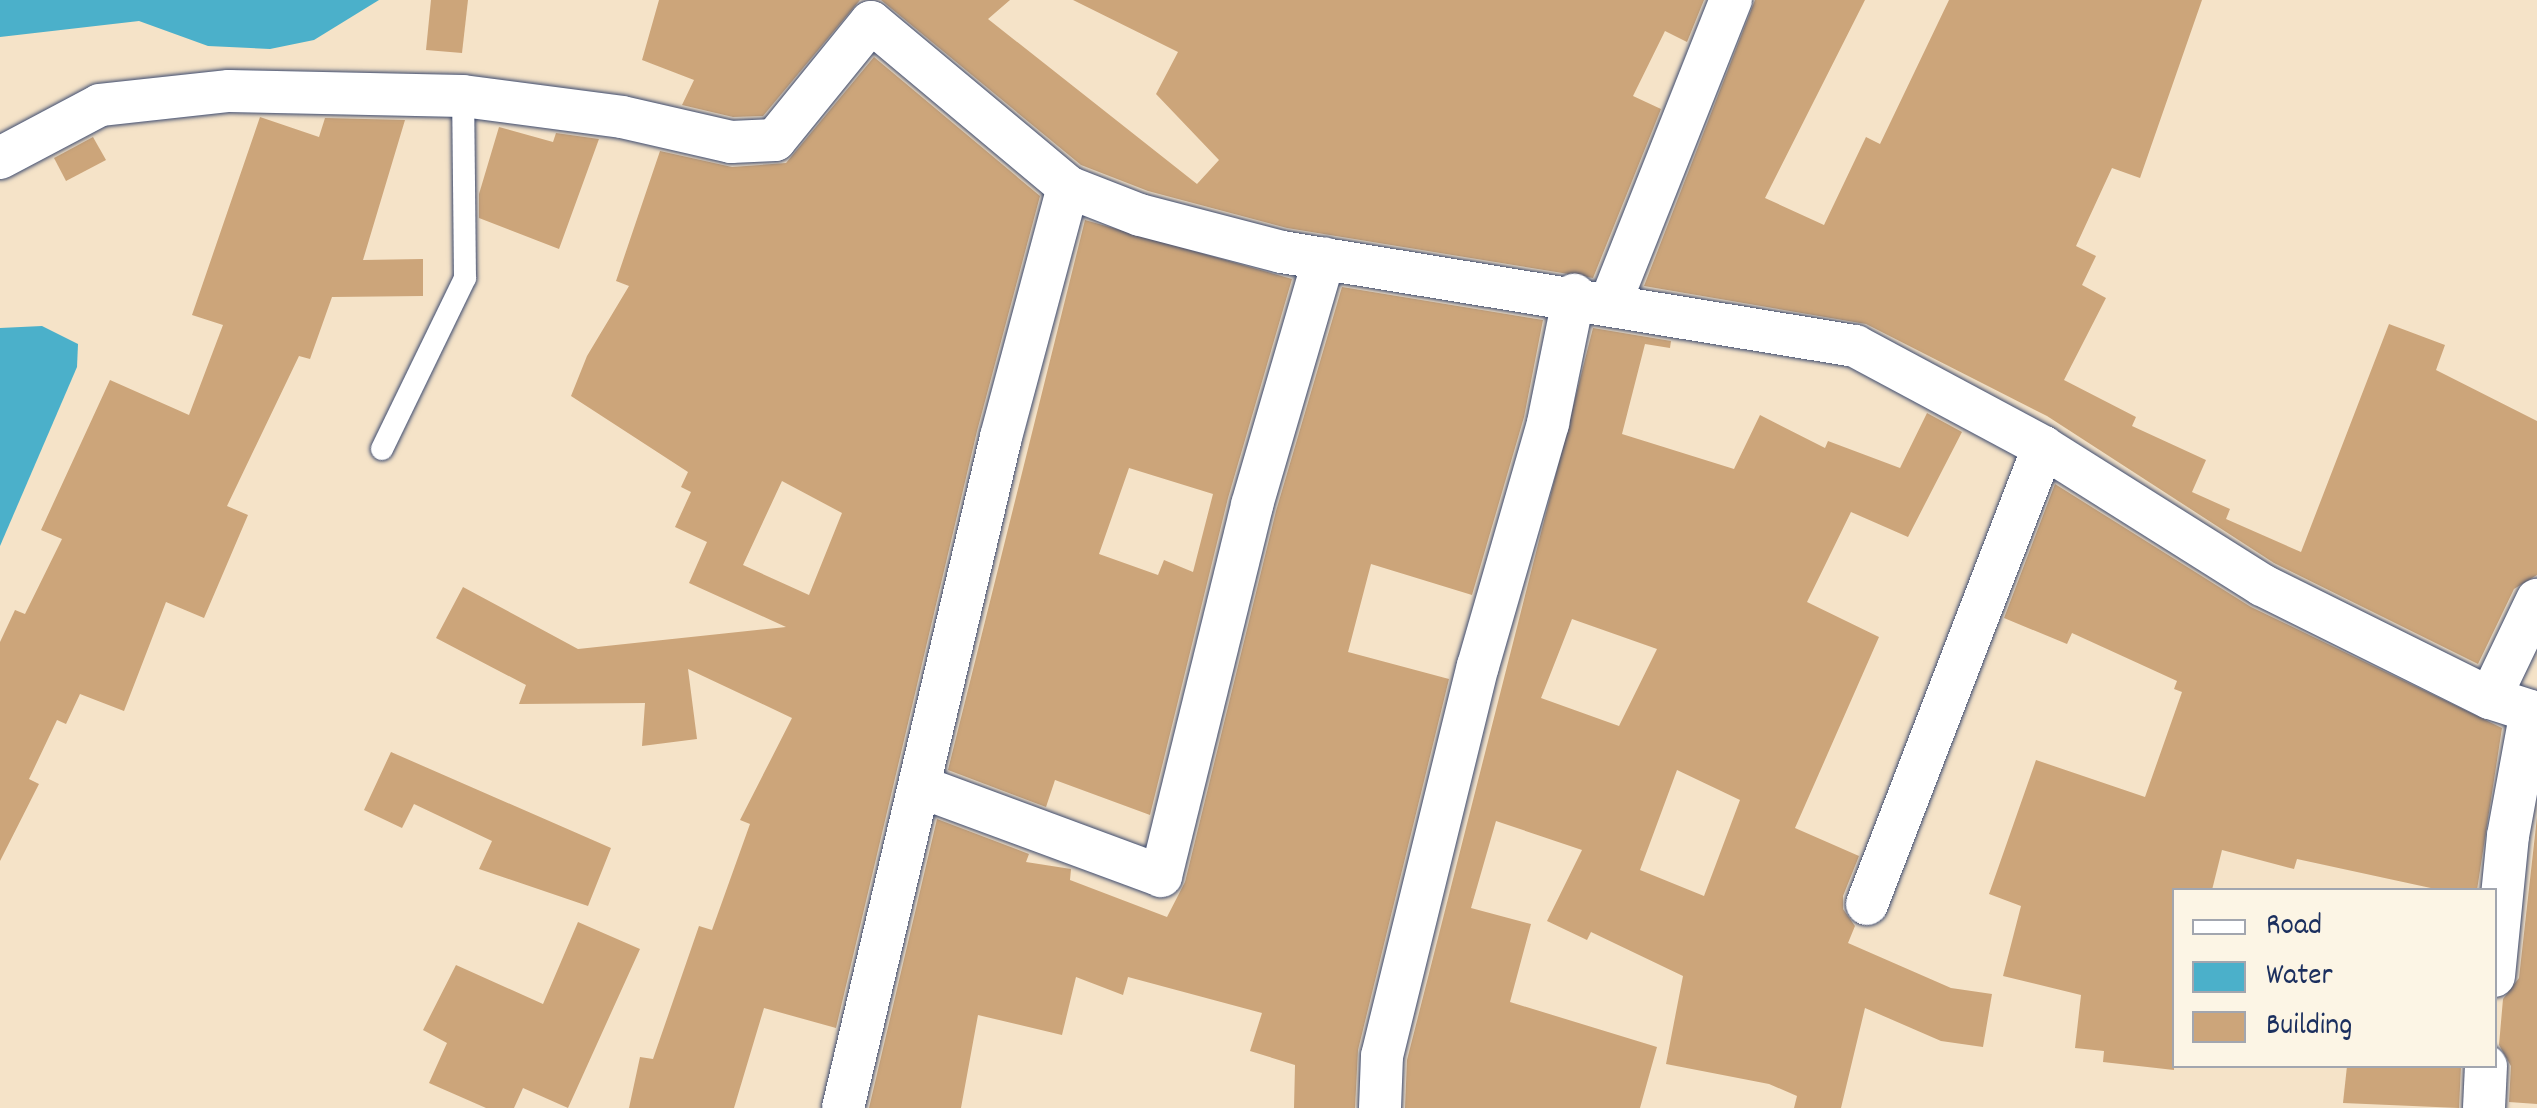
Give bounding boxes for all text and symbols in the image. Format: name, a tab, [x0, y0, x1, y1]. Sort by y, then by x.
legend	[2172, 888, 2497, 1068]
text: Road	[2266, 906, 2322, 949]
text: Water	[2266, 956, 2333, 999]
text: Building	[2266, 1006, 2352, 1049]

